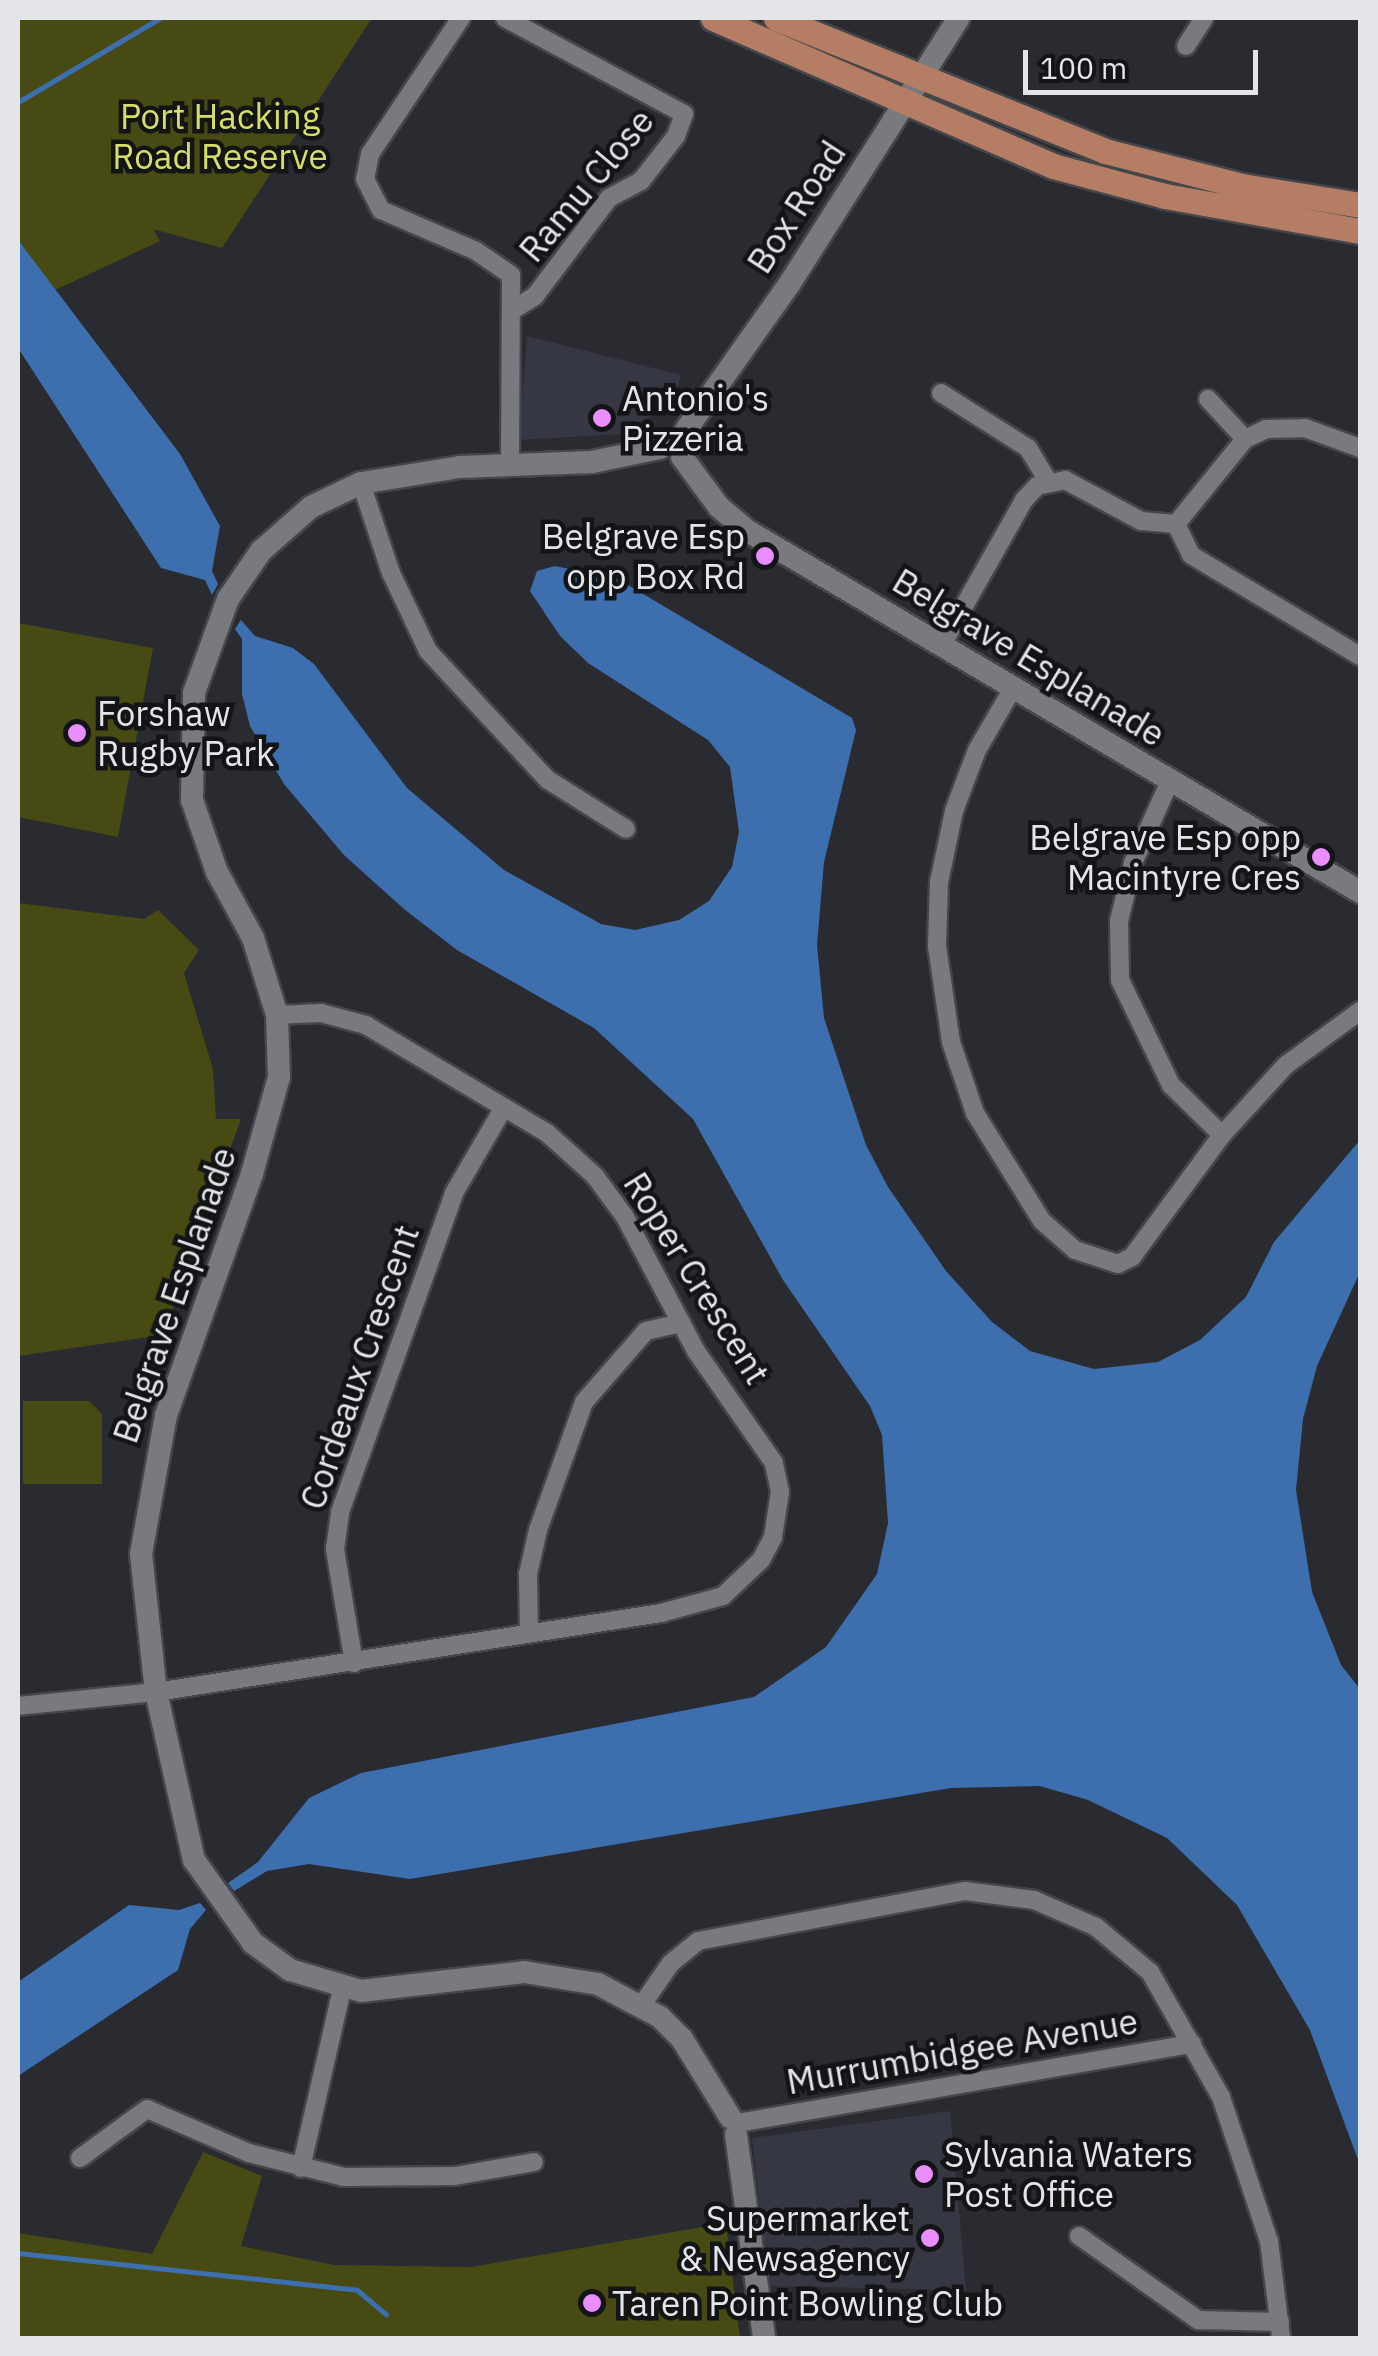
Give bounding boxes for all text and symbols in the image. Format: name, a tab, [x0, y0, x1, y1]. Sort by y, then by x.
scale bar	[1028, 30, 1263, 92]
text: 100 m	[1040, 48, 1127, 87]
park label: Port Hacking Road Reserve	[112, 95, 328, 177]
street label: Ramu Close	[510, 100, 662, 270]
street label: Box Road	[738, 133, 854, 281]
place label: Antonio's Pizzeria	[622, 377, 769, 459]
marker: Antonio's Pizzeria	[591, 407, 613, 429]
place label: Belgrave Esp opp Box Rd	[542, 515, 745, 597]
marker: Belgrave Esp opp Box Rd	[754, 545, 776, 567]
street label: Belgrave Esplanade	[885, 559, 1173, 755]
place label: Forshaw Rugby Park	[97, 692, 274, 774]
marker: Forshaw Rugby Park	[66, 722, 88, 744]
place label: Belgrave Esp opp Macintyre Cres	[1029, 816, 1301, 898]
marker: Belgrave Esp opp Macintyre Cres	[1310, 846, 1332, 868]
street label: Belgrave Esplanade	[104, 1142, 244, 1448]
street label: Roper Crescent	[615, 1164, 779, 1392]
street label: Cordeaux Crescent	[291, 1220, 427, 1514]
street label: Murrumbidgee Avenue	[783, 1999, 1141, 2103]
place label: Sylvania Waters Post Office	[944, 2133, 1193, 2215]
marker: Sylvania Waters Post Office	[913, 2163, 935, 2185]
place label: Supermarket & Newsagency	[679, 2197, 910, 2279]
marker: Supermarket & Newsagency	[919, 2227, 941, 2249]
place label: Taren Point Bowling Club	[612, 2282, 1003, 2324]
marker: Taren Point Bowling Club	[581, 2292, 603, 2314]

